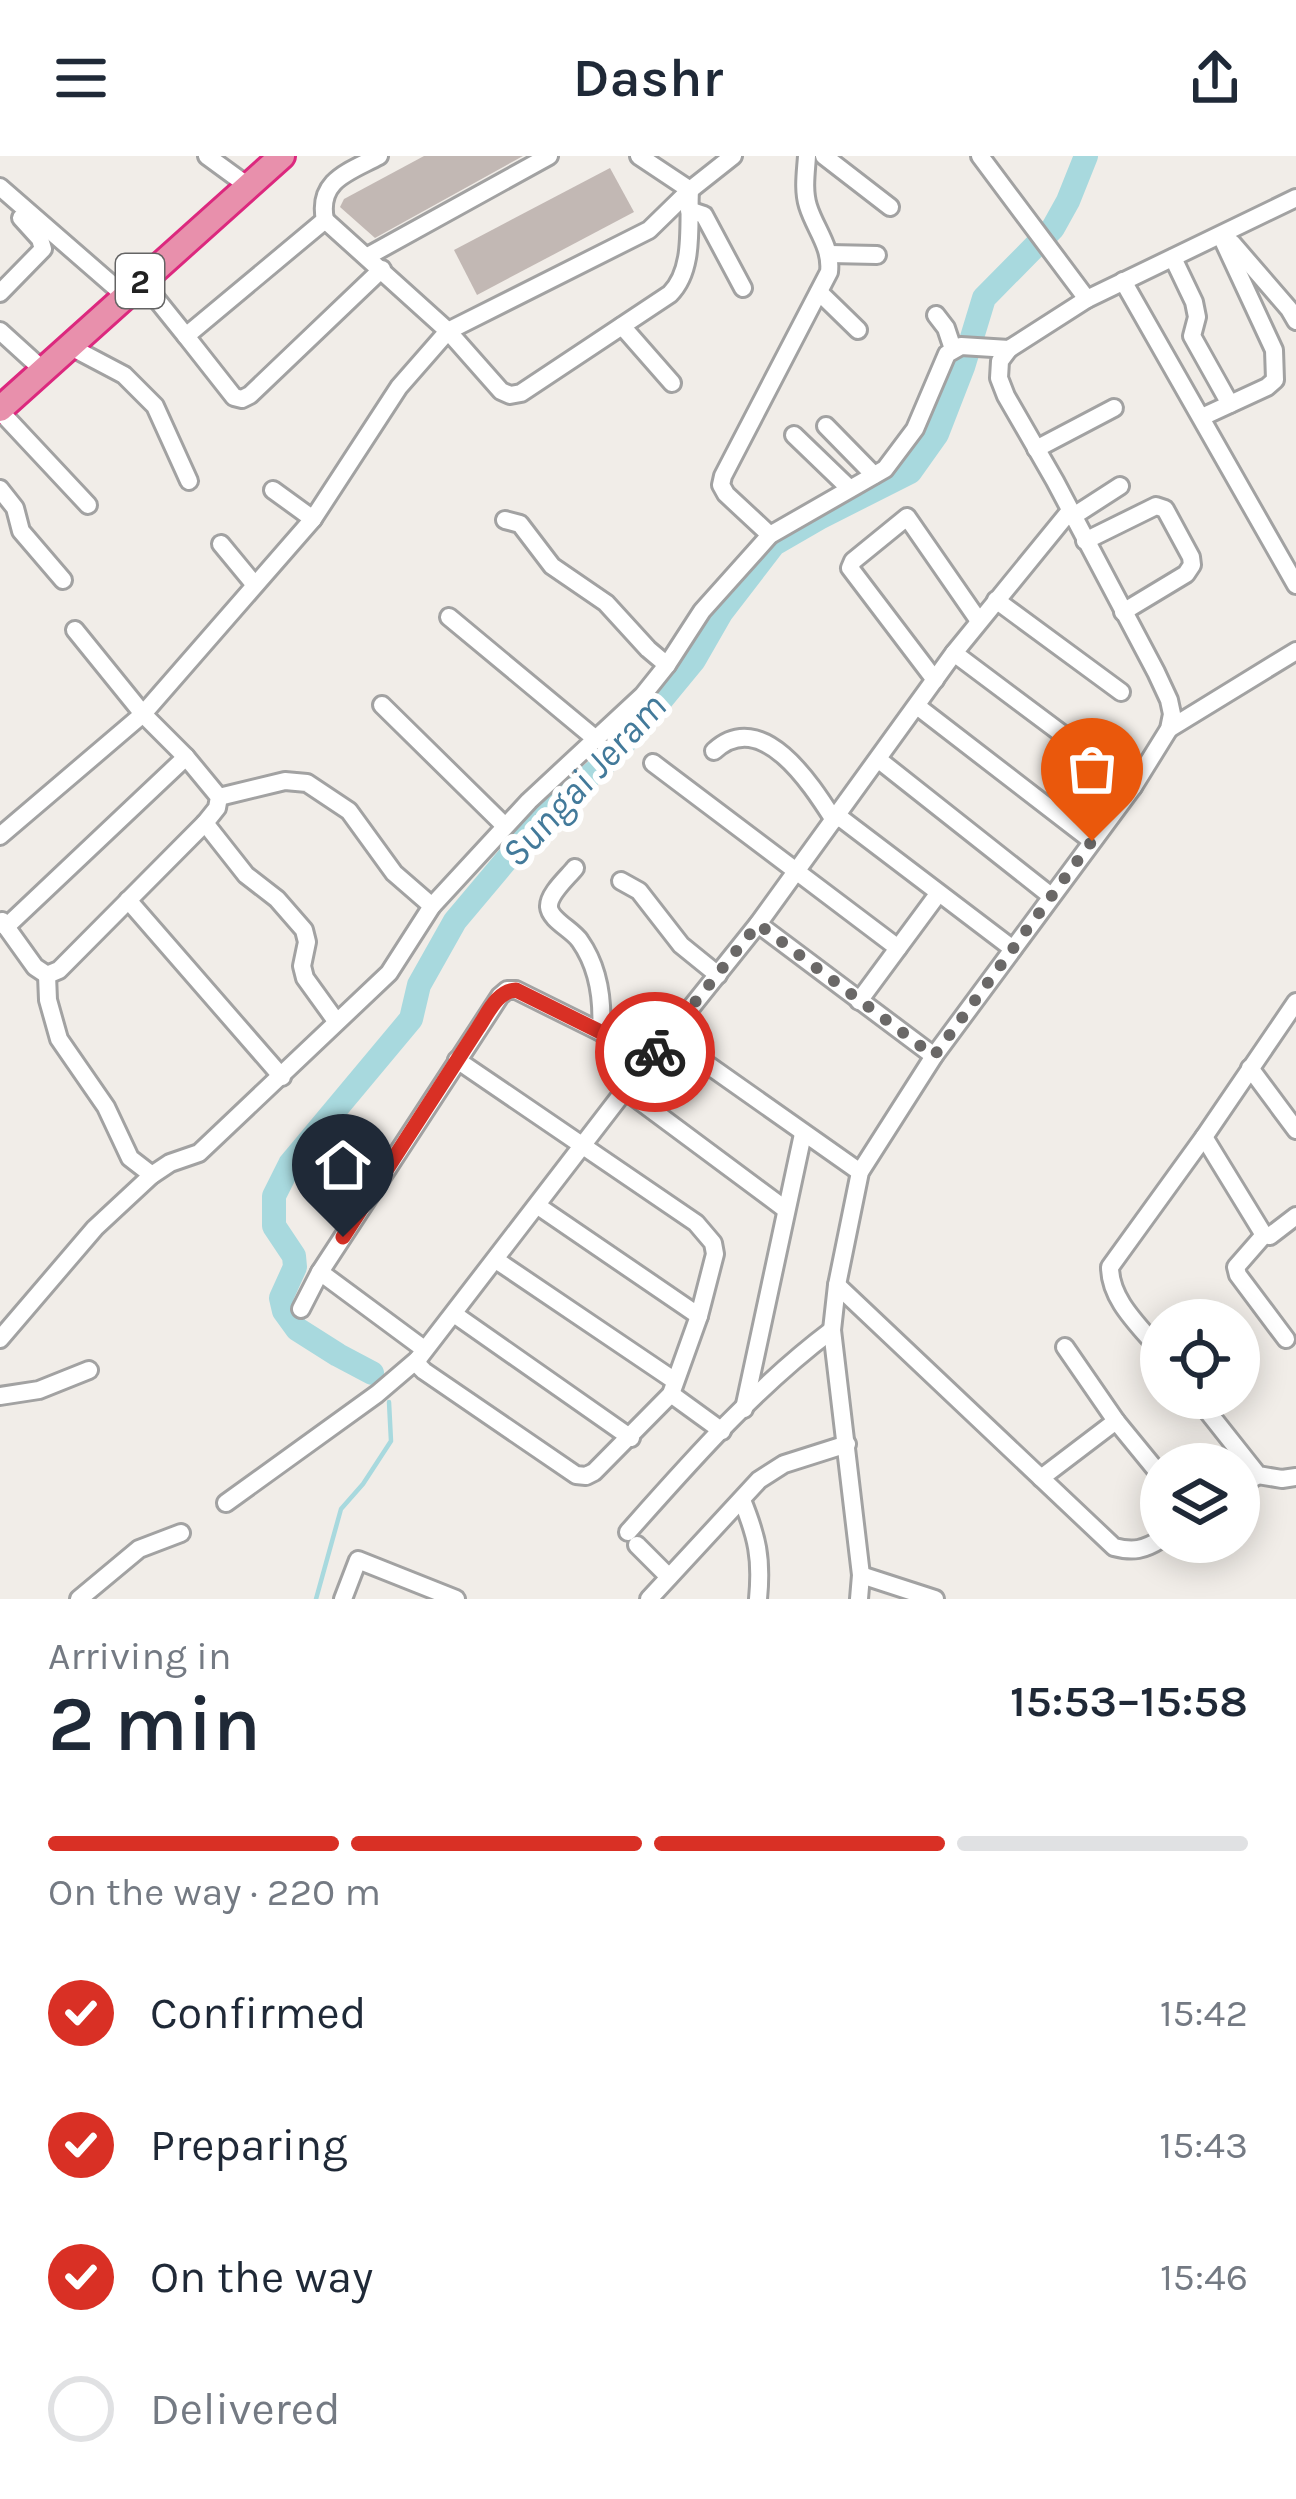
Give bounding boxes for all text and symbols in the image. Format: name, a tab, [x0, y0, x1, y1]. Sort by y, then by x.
icon: menu	[48, 45, 114, 111]
icon: share	[1182, 45, 1248, 111]
text: Dashr	[573, 46, 723, 110]
road number: 2	[116, 254, 164, 308]
water label: Sungai Jeram	[492, 684, 676, 876]
pin	[1041, 718, 1143, 841]
icon: bag	[1059, 736, 1125, 802]
courier	[595, 992, 715, 1112]
icon: bike	[622, 1019, 688, 1085]
pin	[292, 1114, 394, 1237]
icon: home	[310, 1132, 376, 1198]
map controls	[1140, 1299, 1260, 1563]
button: locate	[1140, 1299, 1260, 1419]
button: layers	[1140, 1443, 1260, 1563]
text: Arriving in	[48, 1633, 231, 1679]
text: 15:53–15:58	[1010, 1675, 1248, 1727]
text: 2 min	[48, 1678, 261, 1770]
text: On the way · 220 m	[48, 1869, 381, 1915]
icon: check	[48, 1980, 114, 2046]
text: Confirmed	[150, 1987, 366, 2039]
text: 15:42	[1160, 1990, 1248, 2036]
icon: check	[48, 2112, 114, 2178]
text: Preparing	[150, 2119, 348, 2171]
text: 15:43	[1159, 2122, 1248, 2168]
icon: check	[48, 2244, 114, 2310]
text: On the way	[150, 2251, 373, 2303]
text: 15:46	[1160, 2254, 1248, 2300]
text: Delivered	[150, 2383, 341, 2435]

